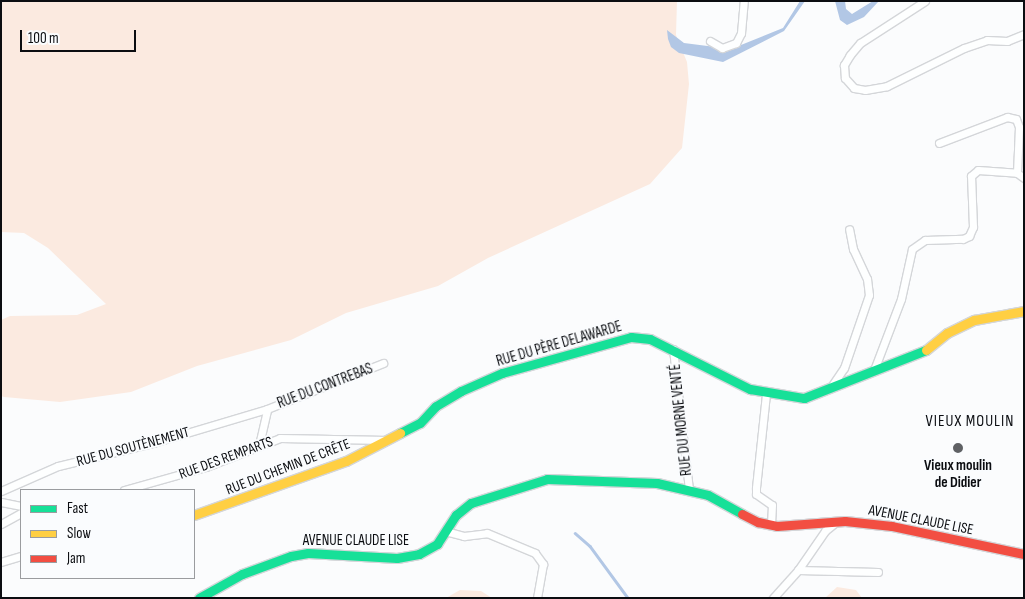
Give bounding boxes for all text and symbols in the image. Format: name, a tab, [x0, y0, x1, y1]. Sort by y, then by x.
scale bar	[22, 20, 139, 52]
text: 100 m	[28, 29, 59, 48]
street label: RUE DU PÈRE DELAWARDE	[494, 317, 624, 371]
street label: RUE DU CONTREBAS	[275, 360, 375, 412]
street label: RUE DU MORNE VENTÉ	[666, 363, 696, 477]
district label: VIEUX MOULIN	[924, 412, 1016, 432]
street label: RUE DU SOUTÈNEMENT	[75, 423, 191, 471]
street label: RUE DES REMPARTS	[177, 433, 275, 483]
street label: RUE DU CHEMIN DE CRÊTE	[223, 435, 353, 499]
marker: Vieux moulin de Didier	[952, 442, 964, 454]
place label: Vieux moulin de Didier	[924, 456, 992, 491]
legend	[20, 489, 195, 579]
text: Fast	[67, 499, 88, 518]
street label: AVENUE CLAUDE LISE	[867, 501, 975, 539]
text: Slow	[67, 524, 91, 543]
street label: AVENUE CLAUDE LISE	[303, 532, 409, 550]
text: Jam	[67, 549, 85, 568]

